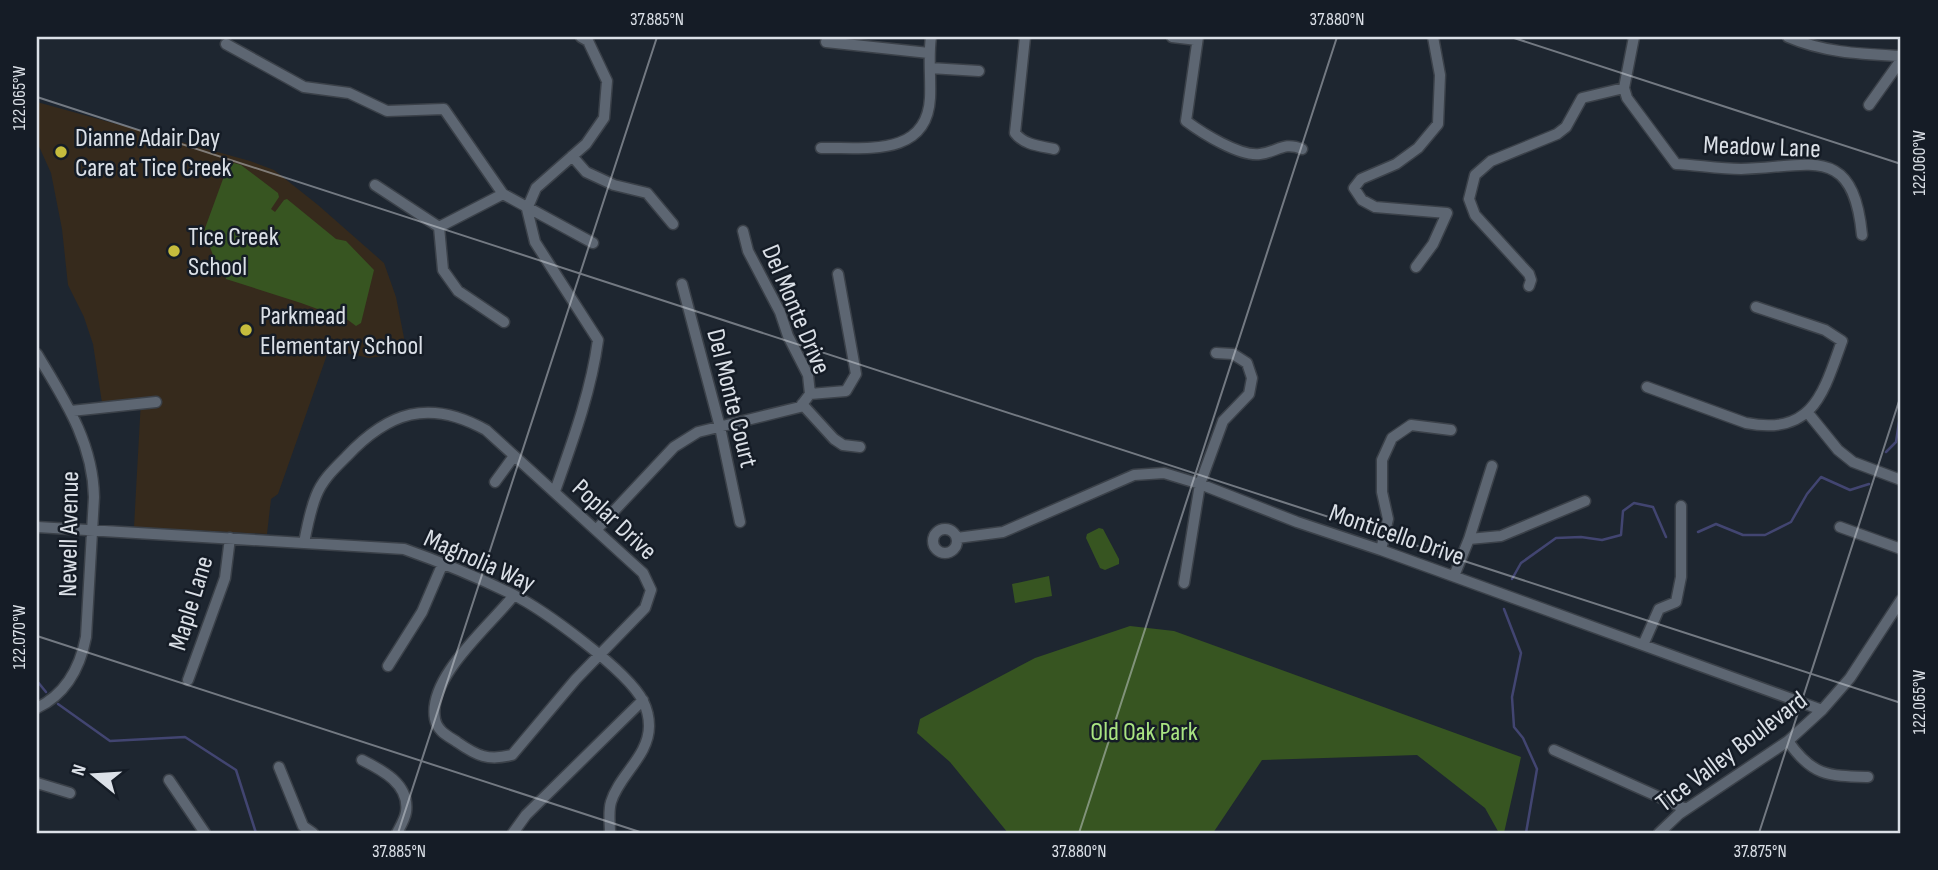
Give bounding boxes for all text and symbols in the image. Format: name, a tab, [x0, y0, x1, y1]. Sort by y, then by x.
text: 37.885°N	[630, 9, 684, 30]
text: 37.880°N	[1310, 9, 1364, 30]
text: 122.065°W	[9, 66, 30, 130]
place label: Dianne Adair Day Care at Tice Creek	[75, 123, 232, 184]
street label: Meadow Lane	[1703, 130, 1821, 165]
text: 122.060°W	[1909, 130, 1930, 196]
marker: Dianne Adair Day Care at Tice Creek	[53, 144, 69, 160]
place label: Tice Creek School	[188, 222, 279, 283]
street label: Del Monte Drive	[754, 240, 837, 379]
marker: Tice Creek School	[166, 243, 182, 259]
place label: Parkmead Elementary School	[260, 301, 423, 362]
marker: Parkmead Elementary School	[238, 322, 254, 338]
street label: Del Monte Court	[699, 326, 764, 471]
street label: Newell Avenue	[53, 471, 86, 597]
street label: Poplar Drive	[565, 473, 663, 567]
street label: Monticello Drive	[1325, 498, 1468, 573]
street label: Magnolia Way	[419, 523, 540, 600]
street label: Maple Lane	[162, 553, 220, 654]
text: 122.070°W	[9, 605, 30, 669]
text: 122.065°W	[1909, 670, 1930, 734]
street label: Tice Valley Boulevard	[1650, 685, 1814, 819]
park label: Old Oak Park	[1090, 717, 1198, 748]
north arrow	[60, 740, 130, 810]
text: N	[67, 762, 92, 779]
text: 37.885°N	[372, 841, 426, 862]
text: 37.880°N	[1052, 841, 1106, 862]
text: 37.875°N	[1733, 841, 1787, 862]

